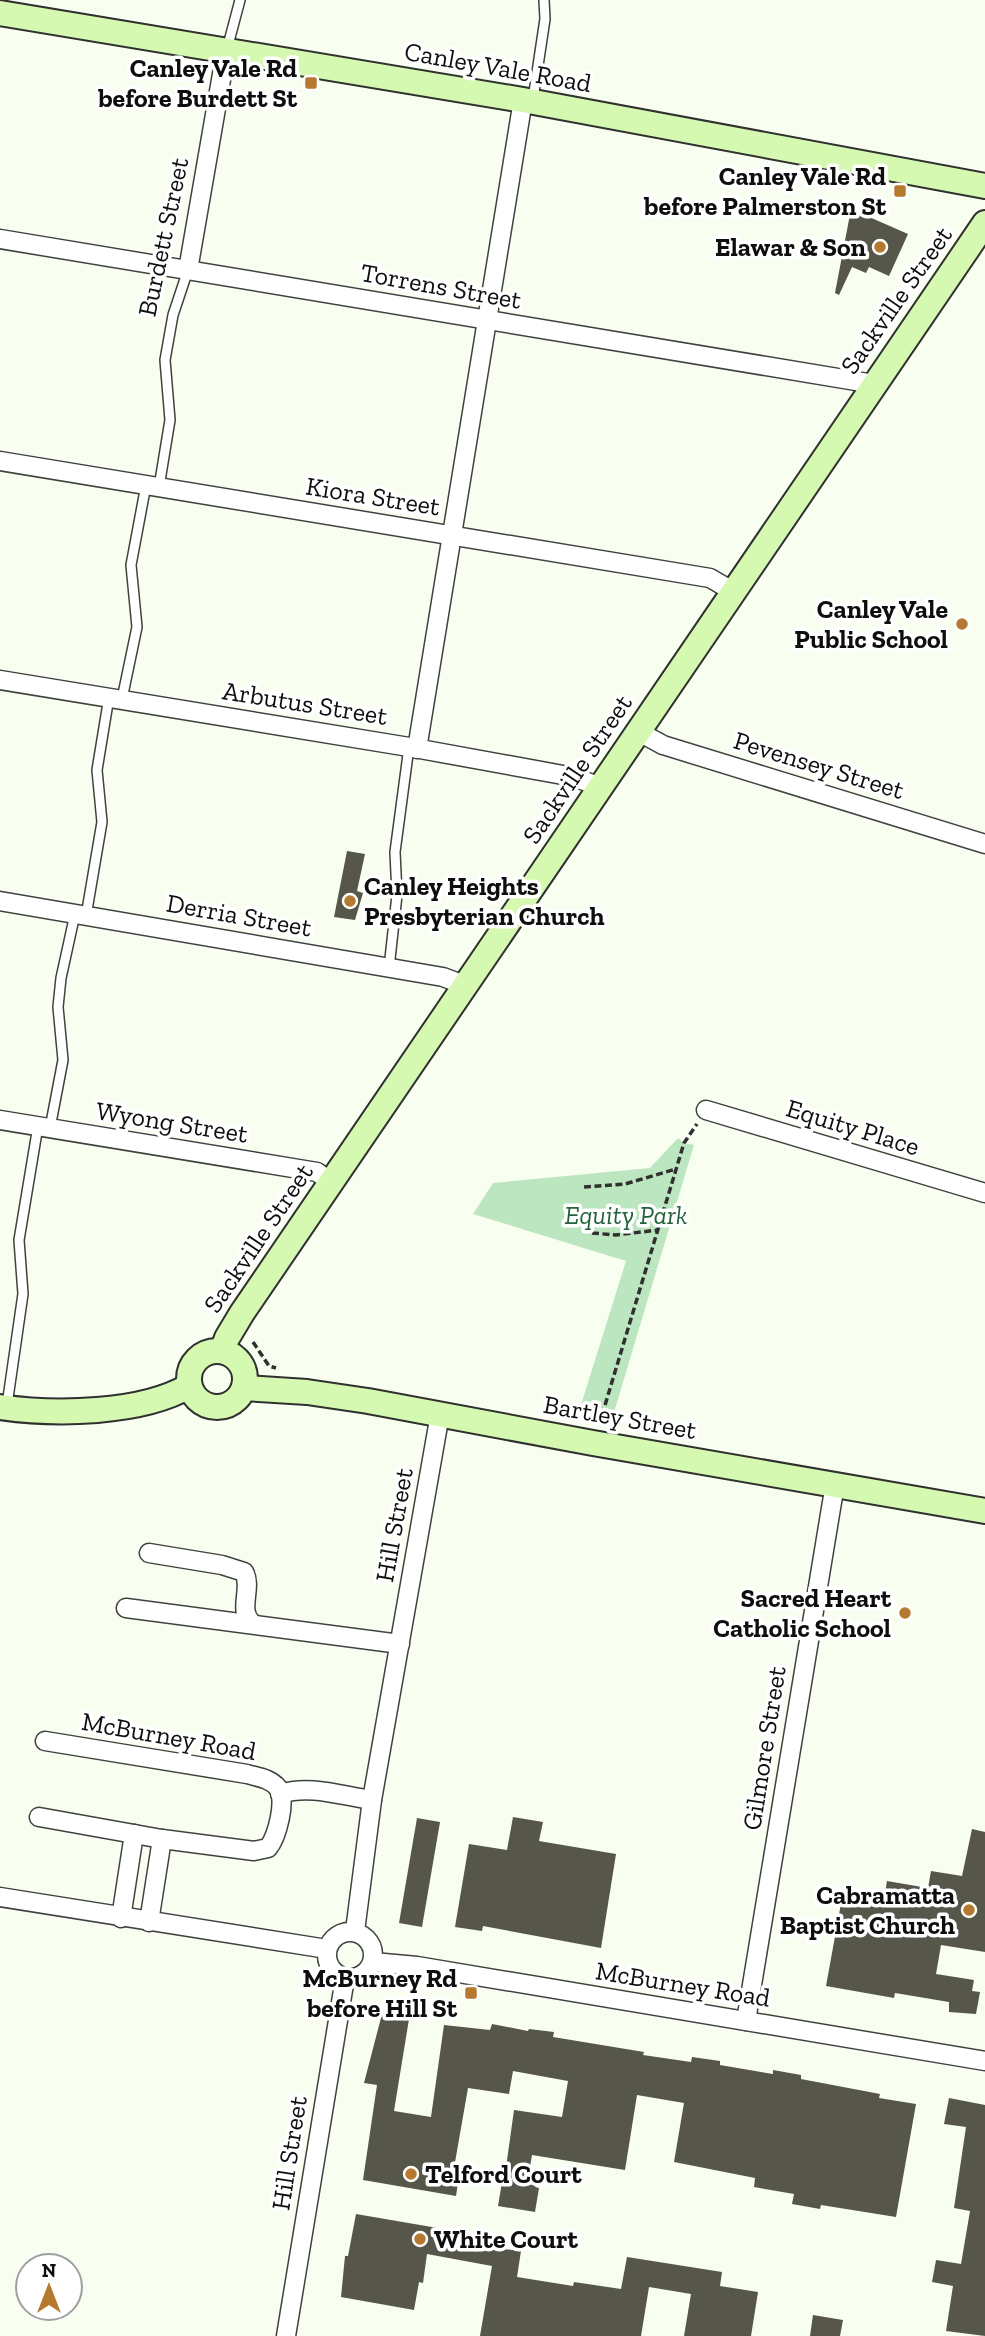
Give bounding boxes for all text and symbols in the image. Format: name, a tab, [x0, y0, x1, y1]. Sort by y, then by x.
street label: Canley Vale Road	[402, 35, 594, 99]
place label: Canley Vale Rd before Burdett St	[97, 52, 298, 114]
marker: Canley Vale Rd before Burdett St	[303, 75, 319, 91]
street label: Burdett Street	[131, 154, 196, 319]
place label: Canley Vale Rd before Palmerston St	[643, 160, 887, 222]
marker: Canley Vale Rd before Palmerston St	[892, 183, 908, 199]
street label: Sackville Street	[833, 220, 959, 380]
place label: Elawar & Son	[715, 231, 867, 263]
marker: Elawar & Son	[872, 239, 888, 255]
street label: Torrens Street	[358, 256, 524, 316]
street label: Kiora Street	[304, 470, 443, 522]
place label: Canley Vale Public School	[794, 593, 948, 655]
marker: Canley Vale Public School	[954, 616, 970, 632]
street label: Arbutus Street	[220, 674, 390, 732]
street label: Sackville Street	[515, 688, 639, 850]
street label: Pevensey Street	[730, 724, 908, 806]
place label: Canley Heights Presbyterian Church	[364, 870, 605, 932]
street label: Derria Street	[164, 887, 314, 944]
marker: Canley Heights Presbyterian Church	[342, 893, 358, 909]
street label: Equity Place	[782, 1092, 924, 1162]
street label: Wyong Street	[94, 1094, 251, 1150]
street label: Sackville Street	[196, 1157, 320, 1319]
park label: Equity Park	[565, 1199, 687, 1231]
street label: Bartley Street	[541, 1388, 699, 1446]
street label: Hill Street	[368, 1465, 420, 1584]
place label: Sacred Heart Catholic School	[713, 1582, 892, 1644]
marker: Sacred Heart Catholic School	[897, 1605, 913, 1621]
street label: Gilmore Street	[735, 1663, 793, 1832]
street label: McBurney Road	[79, 1705, 259, 1767]
place label: Cabramatta Baptist Church	[780, 1879, 955, 1941]
marker: Cabramatta Baptist Church	[961, 1902, 977, 1918]
street label: McBurney Road	[593, 1954, 773, 2014]
place label: McBurney Rd before Hill St	[302, 1962, 458, 2024]
marker: McBurney Rd before Hill St	[463, 1985, 479, 2001]
street label: Hill Street	[264, 2093, 314, 2212]
place label: Telford Court	[425, 2158, 582, 2190]
marker: Telford Court	[403, 2166, 419, 2182]
place label: White Court	[434, 2223, 578, 2255]
marker: White Court	[412, 2231, 428, 2247]
north arrow	[14, 2252, 84, 2322]
text: N	[42, 2259, 56, 2282]

